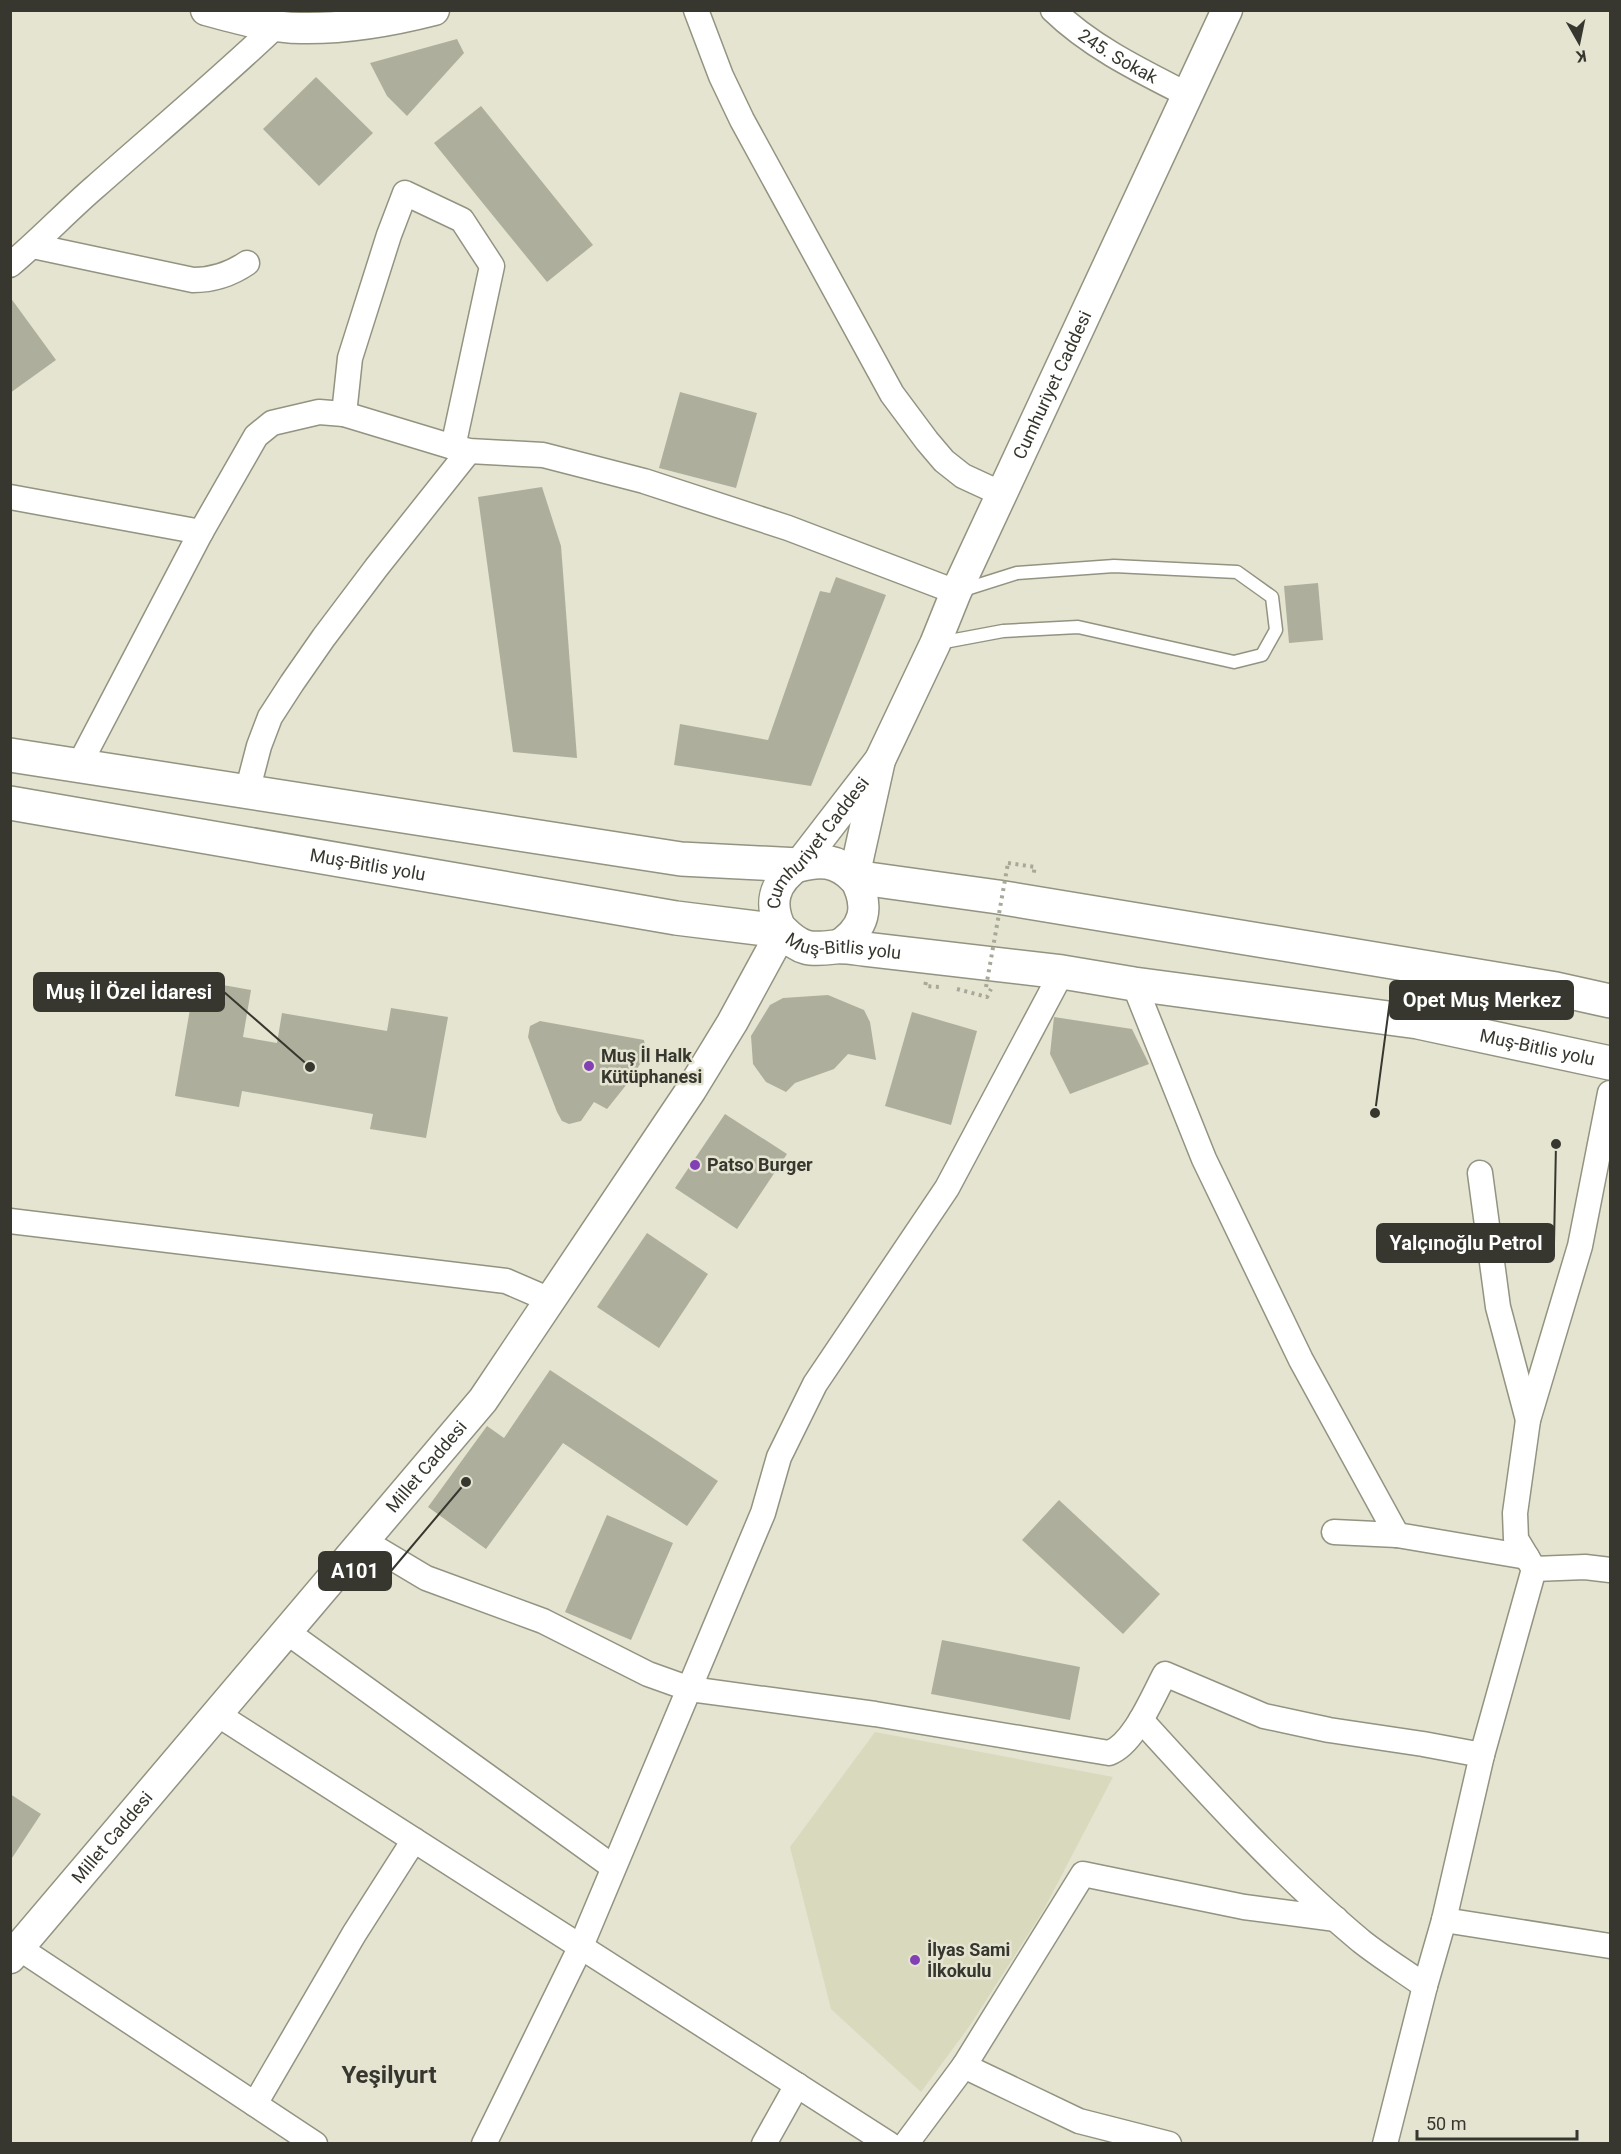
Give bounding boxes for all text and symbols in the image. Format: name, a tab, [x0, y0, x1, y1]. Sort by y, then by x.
north arrow	[1549, 12, 1609, 72]
street label: 245. Sokak	[1074, 24, 1162, 88]
text: K	[1574, 46, 1588, 67]
street label: Cumhuriyet Caddesi	[1008, 307, 1095, 462]
street label: Cumhuriyet Caddesi	[763, 773, 873, 909]
street label: Muş-Bitlis yolu	[308, 844, 427, 885]
street label: Muş-Bitlis yolu	[782, 928, 902, 963]
callout: Muş İl Özel İdaresi	[34, 973, 224, 1011]
text: Muş İl Özel İdaresi	[46, 980, 212, 1004]
callout: Opet Muş Merkez	[1390, 981, 1573, 1019]
text: Opet Muş Merkez	[1403, 988, 1561, 1012]
street label: Muş-Bitlis yolu	[1478, 1024, 1597, 1069]
place label: Muş İl Halk Kütüphanesi	[601, 1045, 702, 1087]
marker: Muş İl Halk Kütüphanesi	[582, 1059, 596, 1073]
place label: Patso Burger	[707, 1154, 813, 1175]
marker: Patso Burger	[688, 1158, 702, 1172]
callout: Yalçınoğlu Petrol	[1377, 1224, 1554, 1262]
text: Yalçınoğlu Petrol	[1390, 1231, 1542, 1255]
street label: Millet Caddesi	[381, 1416, 471, 1517]
callout: A101	[319, 1552, 391, 1590]
text: A101	[331, 1559, 379, 1583]
street label: Millet Caddesi	[67, 1787, 157, 1887]
place label: İlyas Sami İlkokulu	[927, 1939, 1010, 1981]
marker: İlyas Sami İlkokulu	[908, 1953, 922, 1967]
district label: Yeşilyurt	[341, 2061, 437, 2089]
scale bar	[1417, 2103, 1578, 2141]
text: 50 m	[1426, 2113, 1466, 2134]

